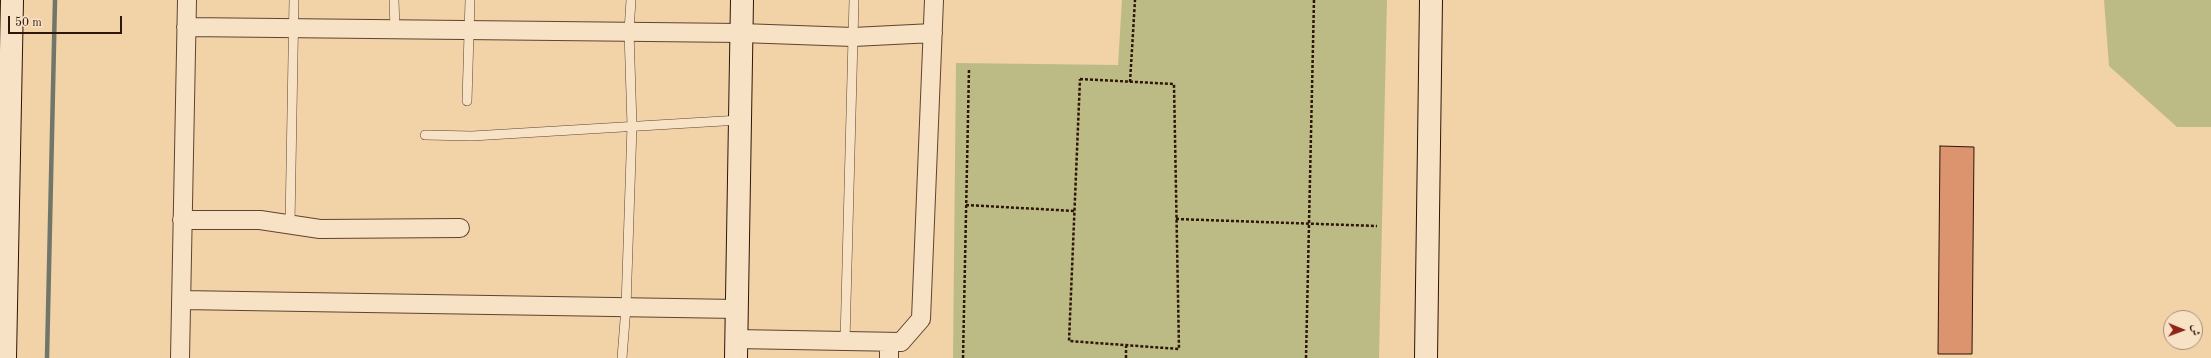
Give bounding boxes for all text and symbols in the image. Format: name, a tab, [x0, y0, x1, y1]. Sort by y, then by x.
scale bar	[10, 8, 124, 34]
text: 50 m	[15, 17, 42, 29]
north arrow	[2163, 310, 2203, 350]
text: ش	[2189, 325, 2200, 336]

